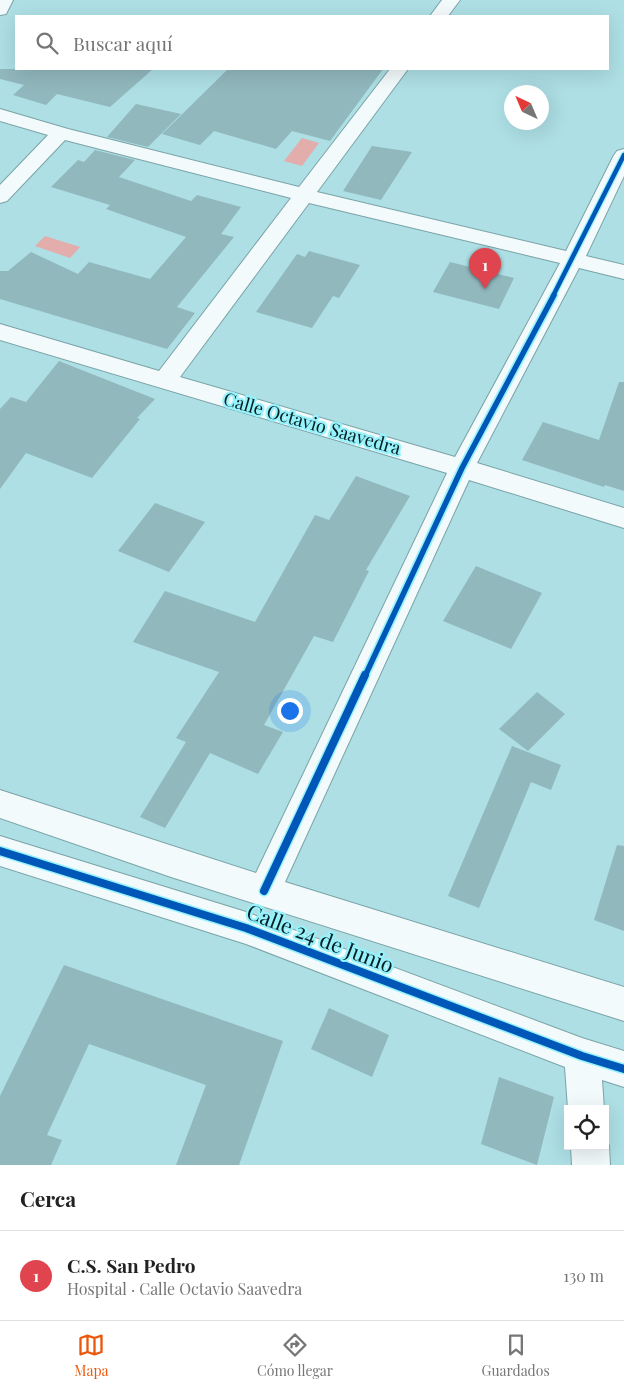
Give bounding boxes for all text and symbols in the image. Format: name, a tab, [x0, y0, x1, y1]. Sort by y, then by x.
search box	[15, 15, 609, 70]
icon: search	[33, 29, 61, 57]
text: Buscar aquí	[73, 30, 173, 56]
north arrow	[504, 85, 549, 130]
pin: 1	[469, 248, 501, 289]
street label: Calle Octavio Saavedra	[221, 386, 404, 460]
your location	[277, 698, 303, 724]
street label: Calle 24 de Junio	[243, 896, 398, 978]
map controls	[564, 1105, 609, 1150]
button: locate	[564, 1105, 609, 1150]
text: Cerca	[20, 1184, 76, 1212]
text: C.S. San Pedro	[67, 1252, 195, 1278]
text: 1	[33, 1265, 39, 1286]
text: 130 m	[563, 1265, 604, 1286]
text: Hospital · Calle Octavio Saavedra	[67, 1278, 302, 1299]
tab: Mapa	[74, 1331, 109, 1380]
tab: Cómo llegar	[257, 1331, 333, 1380]
tab: Guardados	[482, 1331, 550, 1380]

